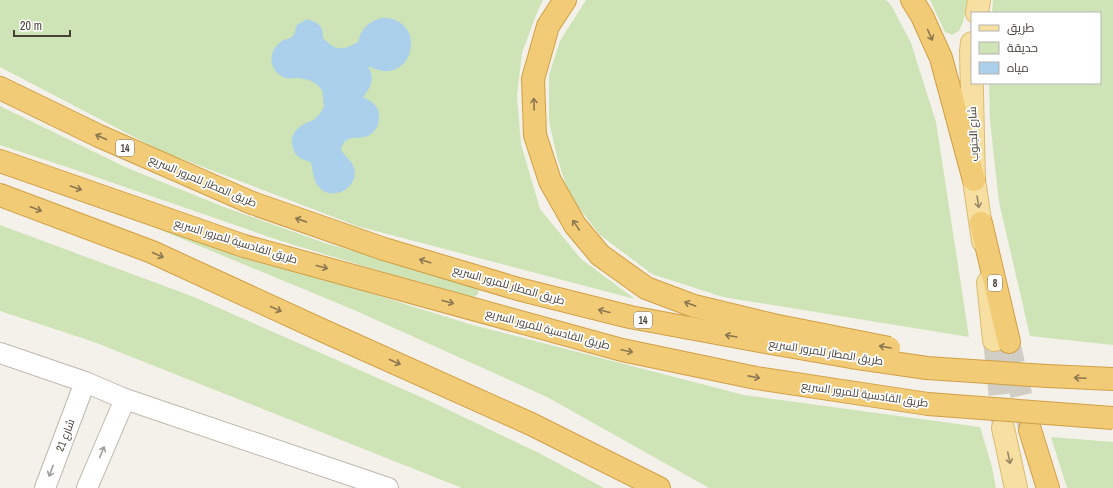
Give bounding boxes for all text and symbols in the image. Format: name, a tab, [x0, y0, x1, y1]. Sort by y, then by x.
scale bar	[14, 12, 70, 38]
legend	[971, 12, 1101, 84]
text: 20 m	[20, 18, 42, 34]
text: طريق	[1007, 20, 1035, 36]
one-way arrow	[927, 28, 934, 40]
text: حديقة	[1007, 40, 1038, 56]
text: مياه	[1007, 60, 1029, 76]
one-way arrow	[530, 98, 538, 111]
street label: شارع الجنوب	[965, 106, 982, 162]
one-way arrow	[95, 133, 107, 140]
road number: 14	[116, 140, 134, 156]
street label: طريق المطار للمرور السريع	[147, 152, 259, 211]
one-way arrow	[70, 184, 82, 192]
one-way arrow	[974, 195, 982, 208]
one-way arrow	[30, 205, 42, 213]
street label: طريق القادسية للمرور السريع	[172, 216, 299, 267]
one-way arrow	[296, 216, 308, 224]
one-way arrow	[572, 219, 580, 230]
one-way arrow	[152, 252, 164, 259]
one-way arrow	[418, 257, 431, 264]
street label: طريق المطار للمرور السريع	[451, 262, 567, 309]
one-way arrow	[315, 264, 328, 272]
road number: 8	[988, 275, 1002, 291]
one-way arrow	[441, 299, 454, 306]
one-way arrow	[683, 300, 696, 307]
one-way arrow	[270, 306, 282, 313]
street label: طريق القادسية للمرور السريع	[484, 306, 612, 353]
one-way arrow	[598, 307, 611, 314]
road number: 14	[634, 312, 652, 328]
one-way arrow	[725, 332, 738, 340]
street label: طريق المطار للمرور السريع	[768, 336, 884, 369]
one-way arrow	[879, 343, 892, 351]
one-way arrow	[620, 347, 633, 355]
one-way arrow	[388, 359, 400, 367]
one-way arrow	[747, 374, 760, 382]
one-way arrow	[1074, 374, 1087, 381]
street label: طريق القادسية للمرور السريع	[800, 378, 929, 411]
street label: شارع 21	[52, 417, 79, 454]
one-way arrow	[99, 447, 107, 459]
one-way arrow	[1005, 451, 1013, 464]
one-way arrow	[47, 464, 55, 476]

